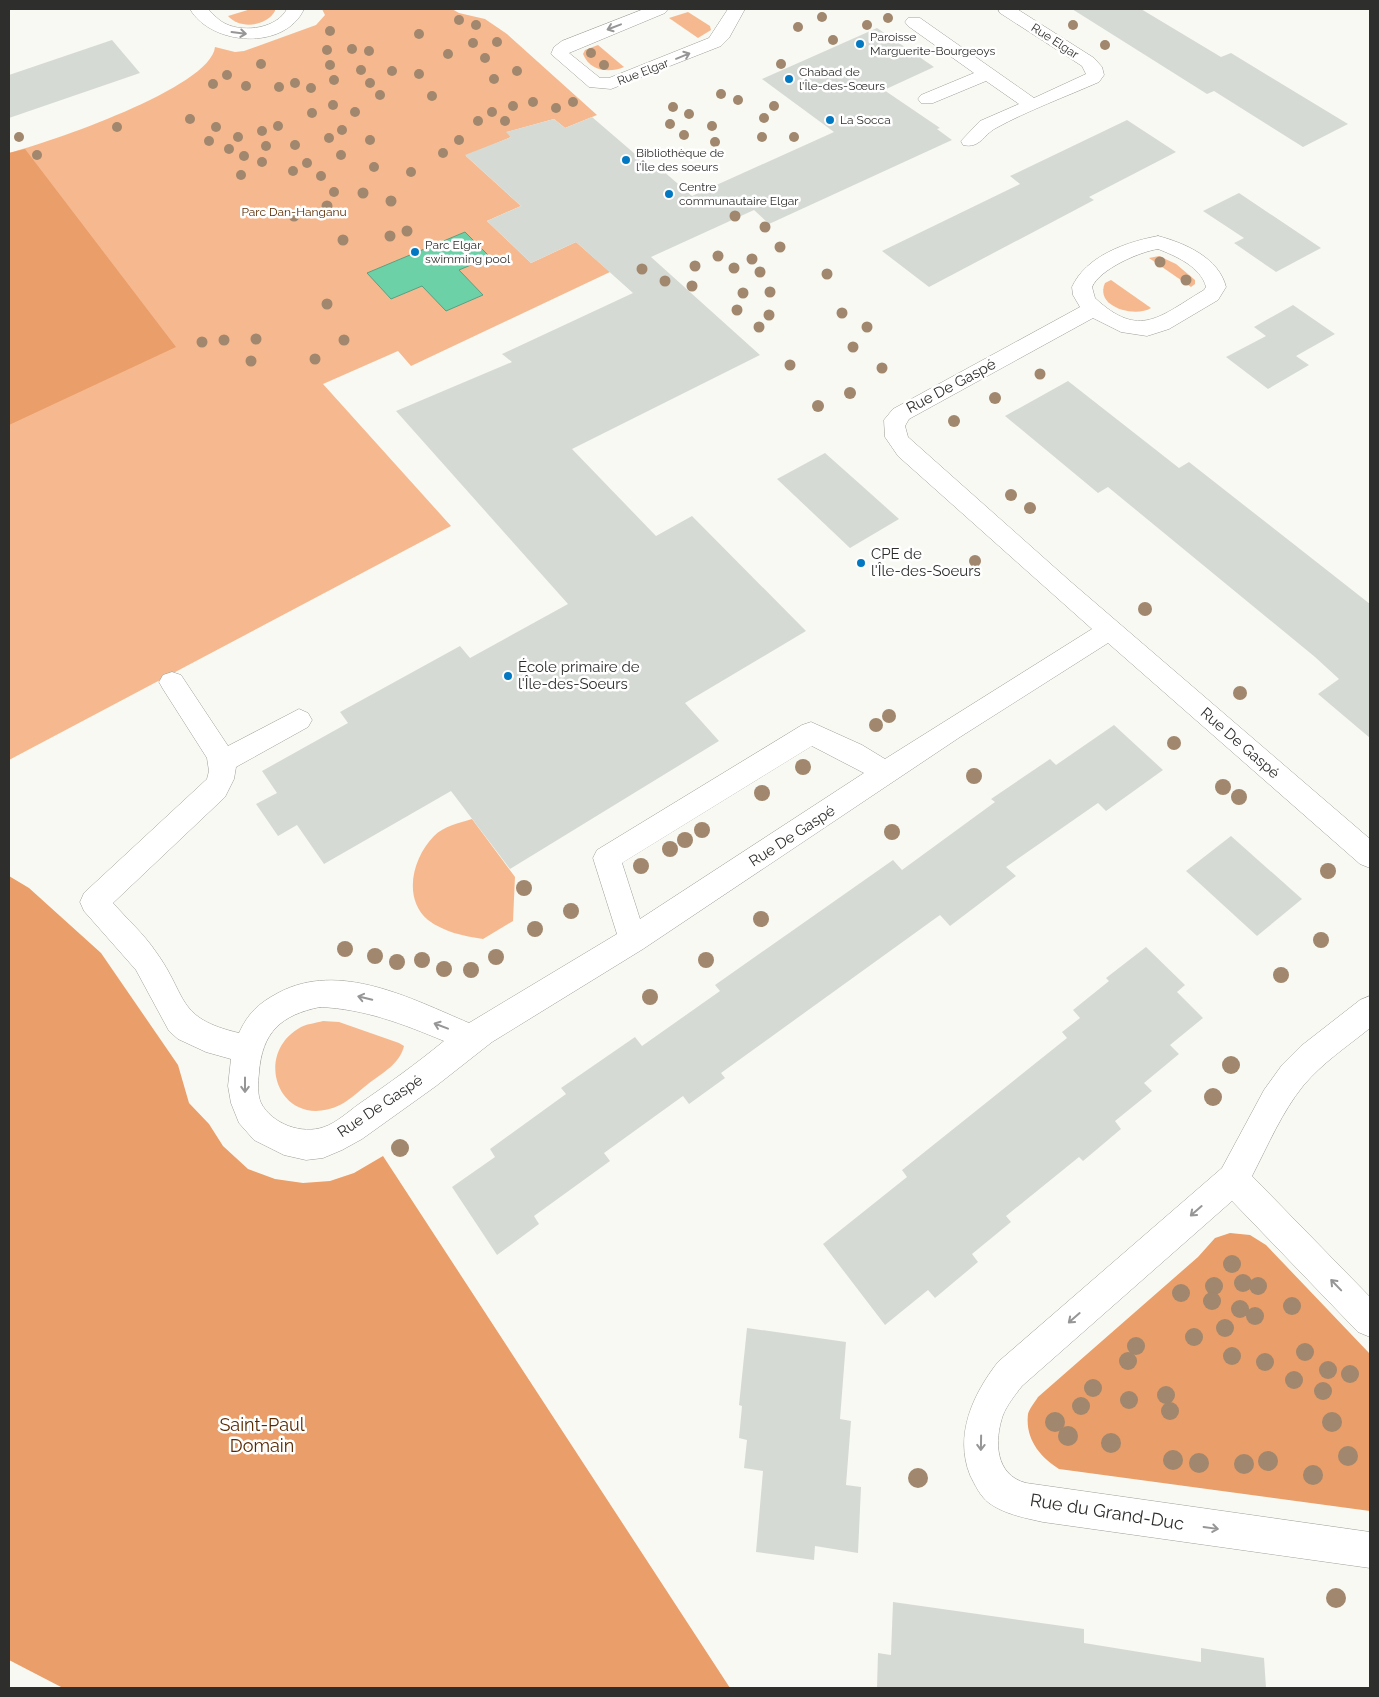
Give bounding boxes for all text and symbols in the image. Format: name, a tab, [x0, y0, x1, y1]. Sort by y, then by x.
street label: Rue Elgar	[1029, 21, 1082, 62]
one-way arrow	[607, 22, 622, 32]
one-way arrow	[230, 28, 246, 38]
place label: Paroisse Marguerite-Bourgeoys	[870, 30, 996, 58]
marker: Paroisse Marguerite-Bourgeoys	[854, 38, 866, 50]
one-way arrow	[675, 51, 691, 60]
street label: Rue Elgar	[615, 56, 671, 88]
place label: Chabad de l'Île-des-Sœurs	[799, 65, 885, 93]
marker: Chabad de l'Île-des-Sœurs	[783, 73, 795, 85]
place label: La Socca	[840, 113, 891, 127]
marker: La Socca	[824, 114, 836, 126]
place label: Bibliothèque de l'Île des soeurs	[636, 146, 724, 174]
marker: Bibliothèque de l'Île des soeurs	[620, 154, 632, 166]
place label: Centre communautaire Elgar	[679, 180, 799, 208]
marker: Centre communautaire Elgar	[663, 188, 675, 200]
park label: Parc Dan-Hanganu	[241, 205, 347, 219]
place label: Parc Elgar swimming pool	[425, 238, 511, 266]
marker: Parc Elgar swimming pool	[409, 246, 421, 258]
street label: Rue De Gaspé	[903, 355, 999, 417]
place label: CPE de l'Île-des-Soeurs	[871, 545, 981, 580]
marker: CPE de l'Île-des-Soeurs	[855, 557, 867, 569]
place label: École primaire de l'Île-des-Soeurs	[518, 658, 640, 693]
marker: École primaire de l'Île-des-Soeurs	[502, 670, 514, 682]
street label: Rue De Gaspé	[1197, 704, 1283, 782]
street label: Rue De Gaspé	[746, 801, 838, 870]
one-way arrow	[358, 993, 374, 1003]
one-way arrow	[434, 1021, 449, 1031]
street label: Rue De Gaspé	[334, 1071, 426, 1141]
one-way arrow	[240, 1076, 250, 1093]
one-way arrow	[1190, 1205, 1203, 1217]
one-way arrow	[1330, 1279, 1342, 1291]
one-way arrow	[1068, 1312, 1081, 1324]
park label: Saint-Paul Domain	[219, 1414, 305, 1456]
one-way arrow	[976, 1435, 985, 1451]
street label: Rue du Grand-Duc	[1029, 1489, 1186, 1534]
one-way arrow	[1203, 1523, 1219, 1533]

